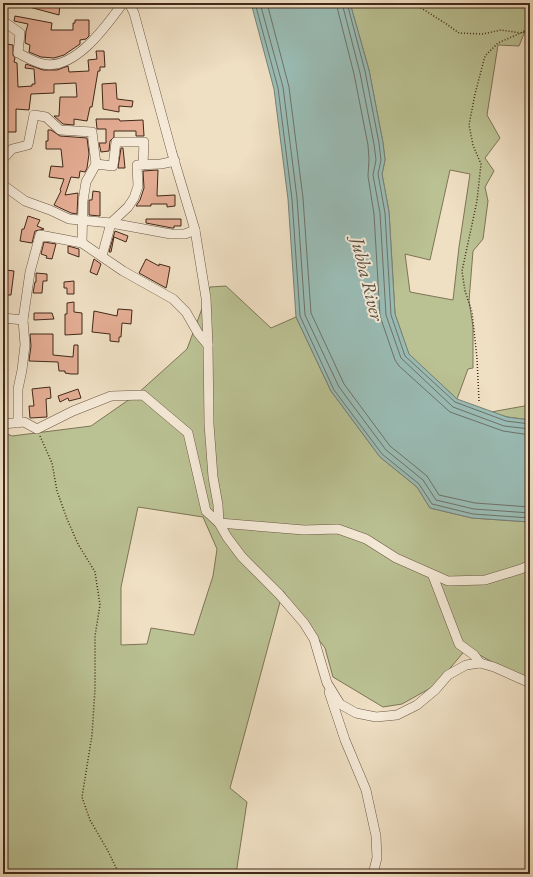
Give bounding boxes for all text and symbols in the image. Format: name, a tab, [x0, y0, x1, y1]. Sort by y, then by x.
water label: Jubba River	[344, 231, 390, 324]

